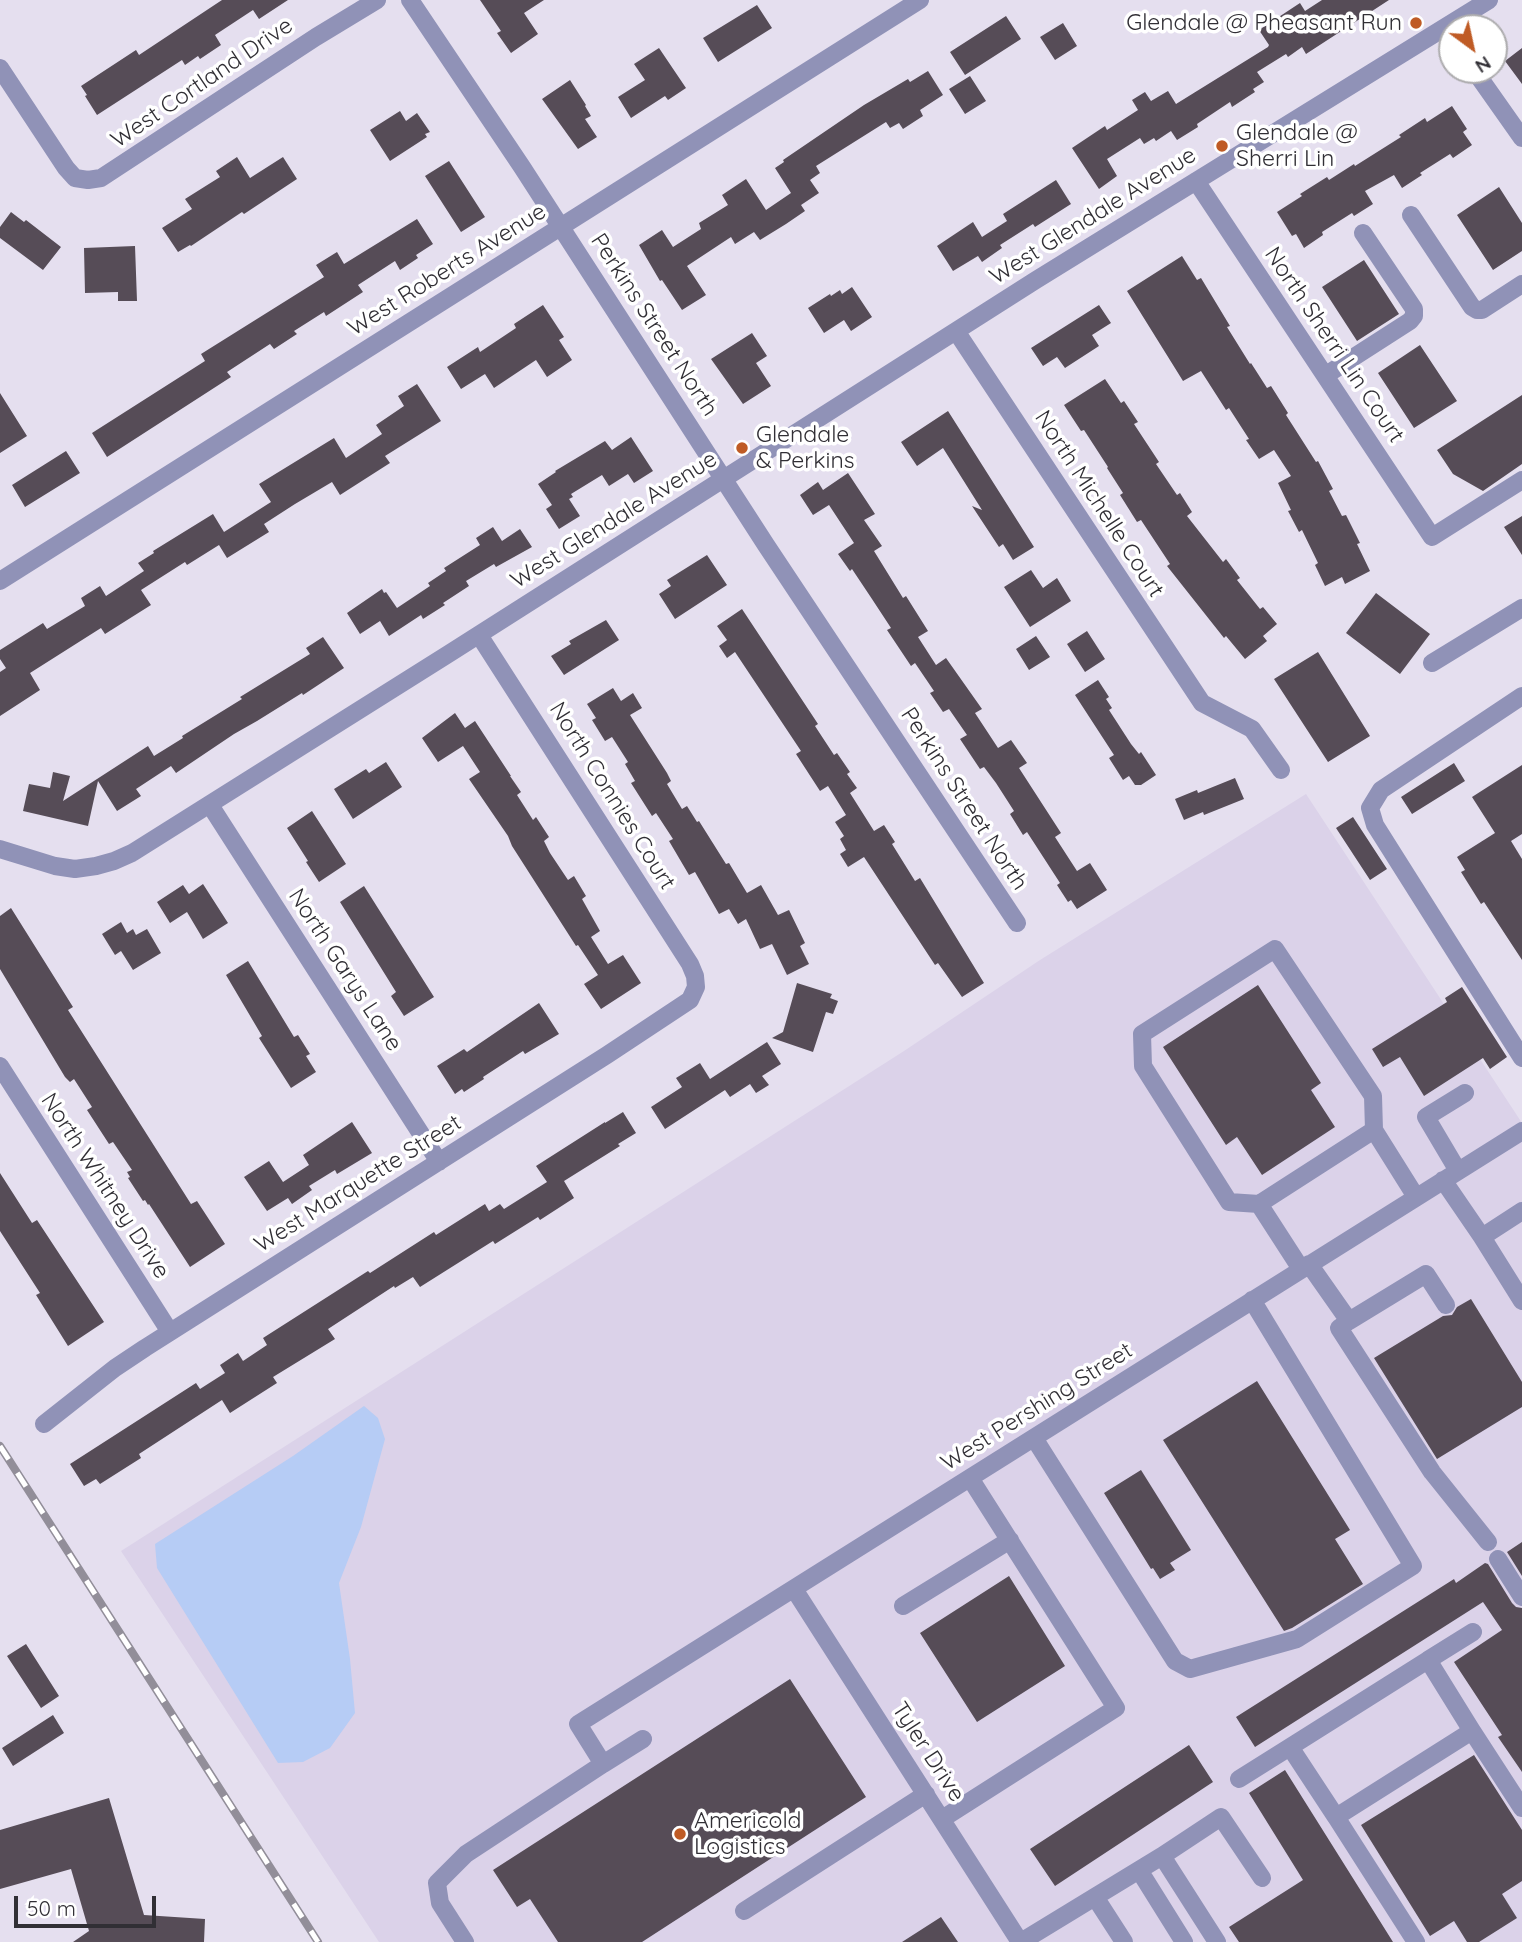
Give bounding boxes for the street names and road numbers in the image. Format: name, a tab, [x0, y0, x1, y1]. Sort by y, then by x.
street label: West Cortland Drive	[106, 12, 298, 154]
street label: West Glendale Avenue	[985, 141, 1201, 291]
street label: West Roberts Avenue	[343, 198, 551, 342]
street label: Perkins Street North	[585, 228, 723, 422]
street label: North Sherri Lin Court	[1258, 242, 1410, 448]
street label: North Michelle Court	[1028, 406, 1170, 602]
street label: West Glendale Avenue	[506, 445, 722, 595]
street label: North Connies Court	[543, 697, 681, 895]
street label: Perkins Street North	[895, 702, 1033, 896]
street label: North Garys Lane	[282, 884, 408, 1056]
street label: North Whitney Drive	[35, 1088, 175, 1284]
street label: West Marquette Street	[249, 1109, 467, 1259]
street label: West Pershing Street	[936, 1337, 1138, 1477]
street label: Tyler Drive	[886, 1697, 970, 1807]

